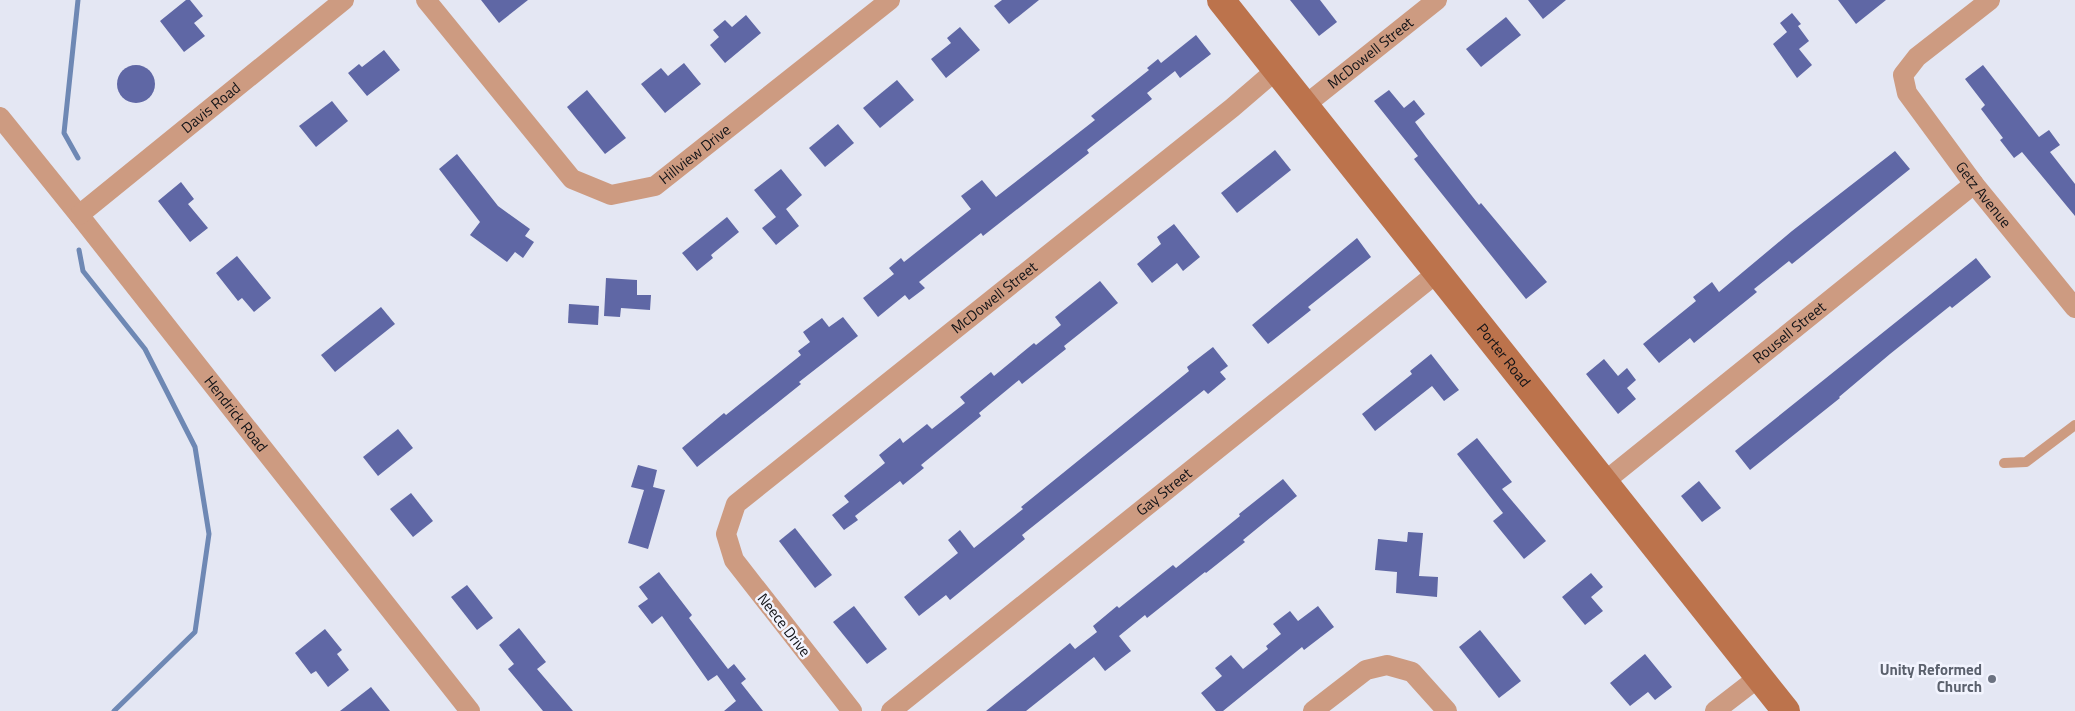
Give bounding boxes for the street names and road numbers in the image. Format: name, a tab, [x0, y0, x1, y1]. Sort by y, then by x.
street label: McDowell Street	[1322, 11, 1419, 94]
street label: Davis Road	[176, 76, 245, 139]
street label: Hillview Drive	[654, 118, 735, 190]
street label: Getz Avenue	[1950, 156, 2017, 233]
street label: McDowell Street	[946, 255, 1043, 339]
street label: Rousell Street	[1747, 295, 1831, 369]
street label: Porter Road	[1471, 318, 1536, 392]
street label: Hendrick Road	[199, 370, 274, 457]
street label: Gay Street	[1131, 462, 1197, 521]
street label: Neece Drive	[752, 588, 817, 661]

